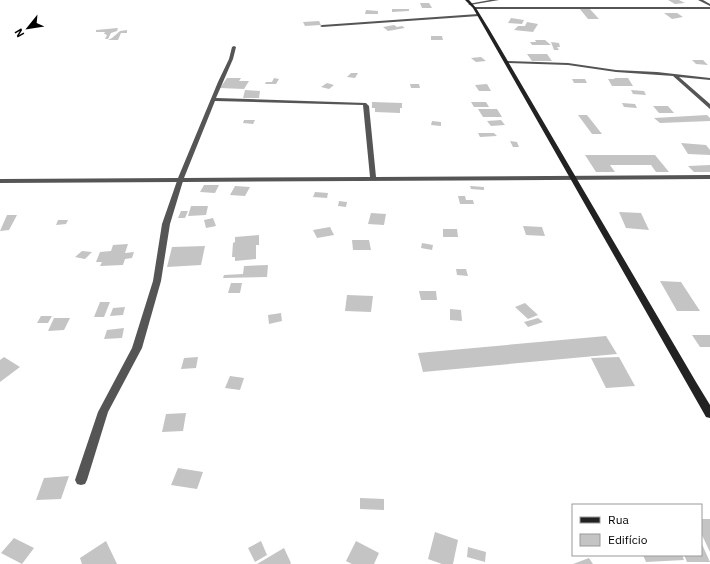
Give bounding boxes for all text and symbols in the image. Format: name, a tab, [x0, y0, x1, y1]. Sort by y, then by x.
north arrow	[8, 8, 48, 48]
text: N	[11, 26, 27, 40]
legend	[572, 504, 702, 556]
text: Rua	[608, 512, 629, 527]
text: Edifício	[608, 532, 648, 547]

